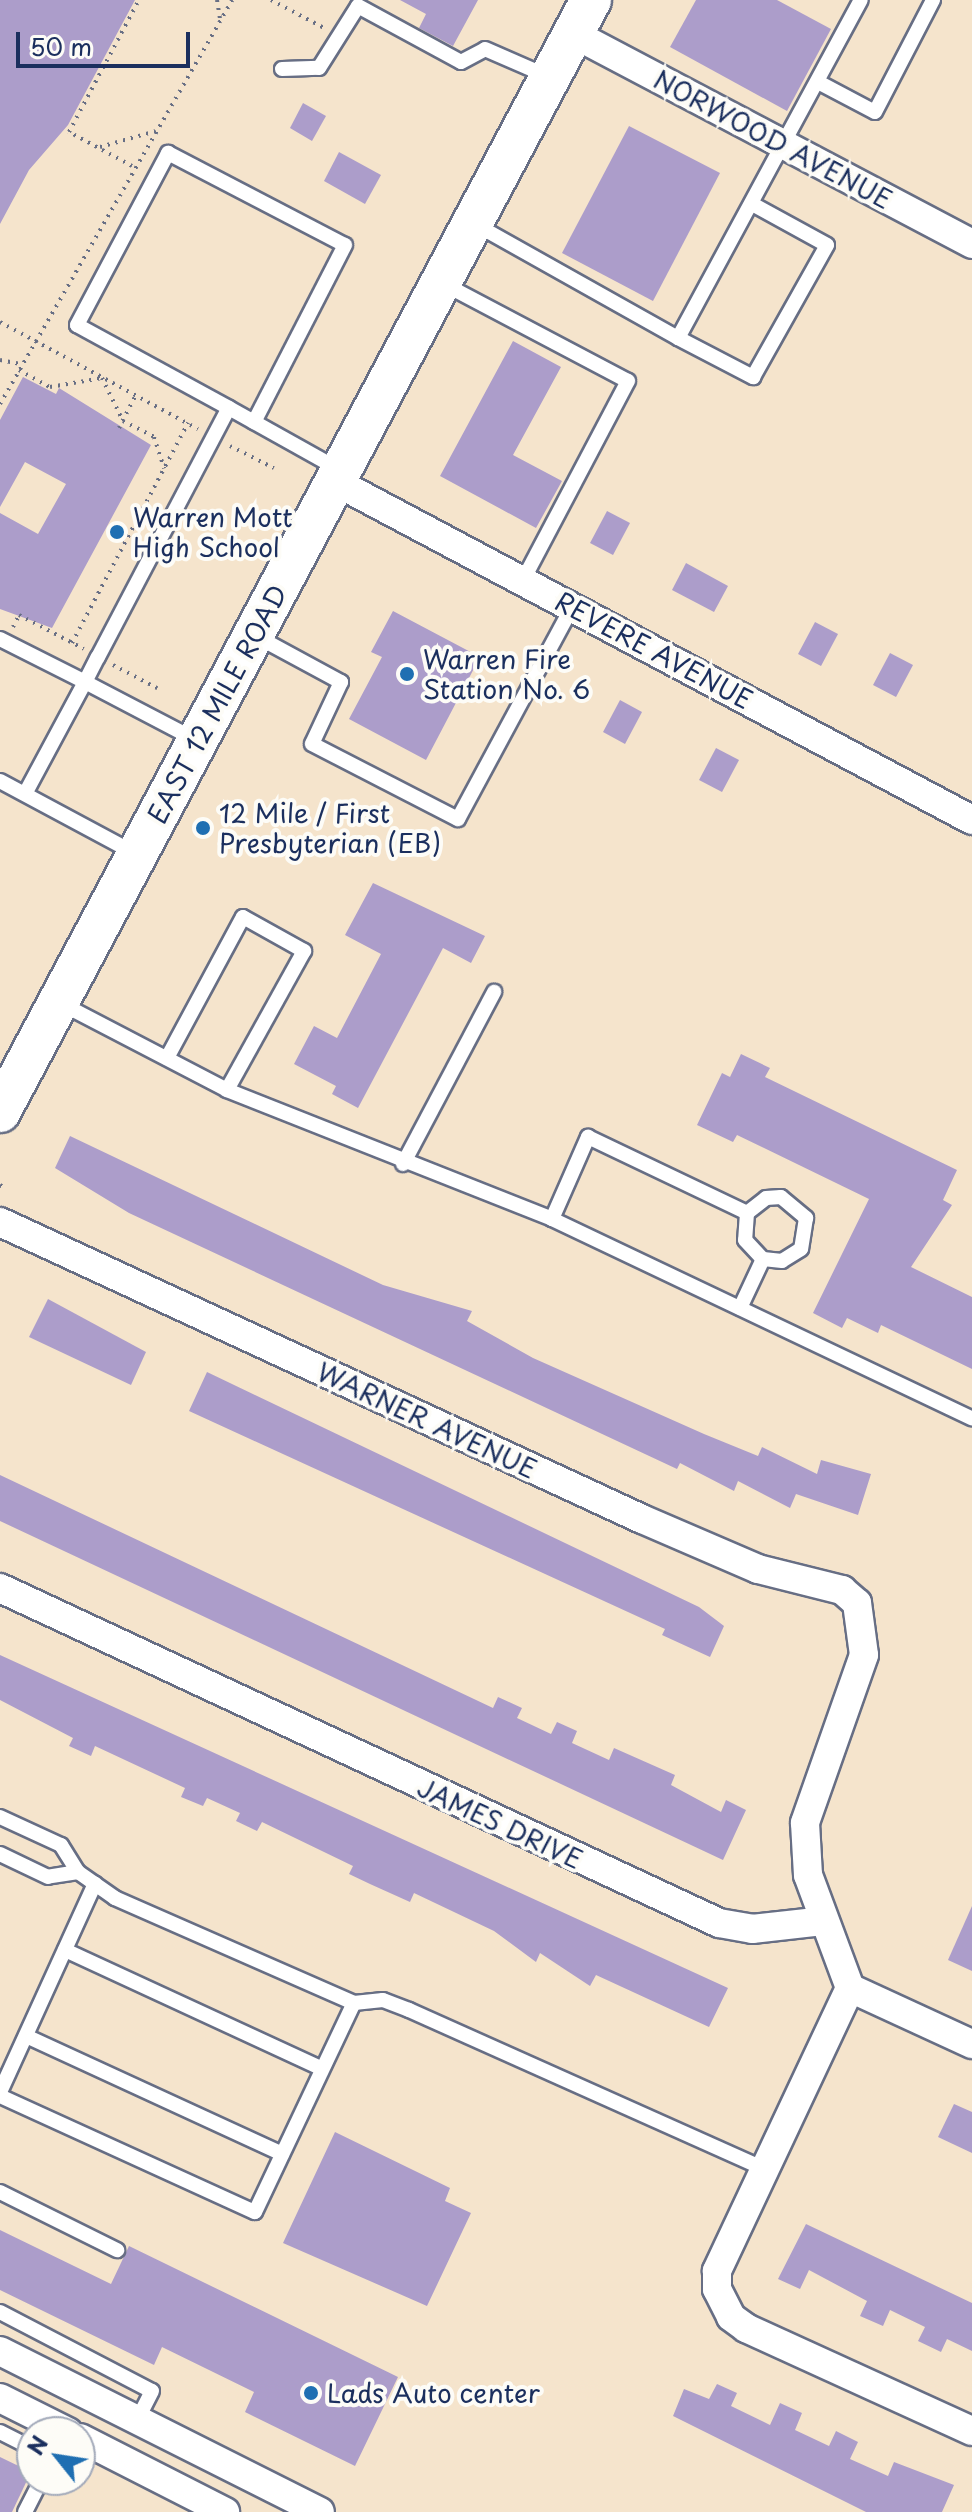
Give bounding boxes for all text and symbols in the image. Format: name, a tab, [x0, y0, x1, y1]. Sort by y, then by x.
scale bar	[20, 16, 194, 66]
text: 50 m	[30, 28, 92, 64]
street label: NORWOOD AVENUE	[649, 63, 897, 215]
place label: Warren Mott High School	[133, 501, 294, 562]
marker: Warren Mott High School	[108, 523, 126, 541]
street label: EAST 12 MILE ROAD	[140, 578, 294, 830]
street label: REVERE AVENUE	[549, 584, 759, 716]
place label: Warren Fire Station No. 6	[423, 643, 589, 704]
marker: Warren Fire Station No. 6	[398, 665, 416, 683]
place label: 12 Mile / First Presbyterian (EB)	[219, 797, 441, 858]
marker: 12 Mile / First Presbyterian (EB)	[194, 819, 212, 837]
street label: WARNER AVENUE	[313, 1356, 541, 1484]
street label: JAMES DRIVE	[412, 1771, 588, 1875]
place label: Lads Auto center	[327, 2377, 542, 2409]
marker: Lads Auto center	[302, 2384, 320, 2402]
north arrow	[16, 2416, 96, 2496]
text: N	[18, 2429, 55, 2461]

